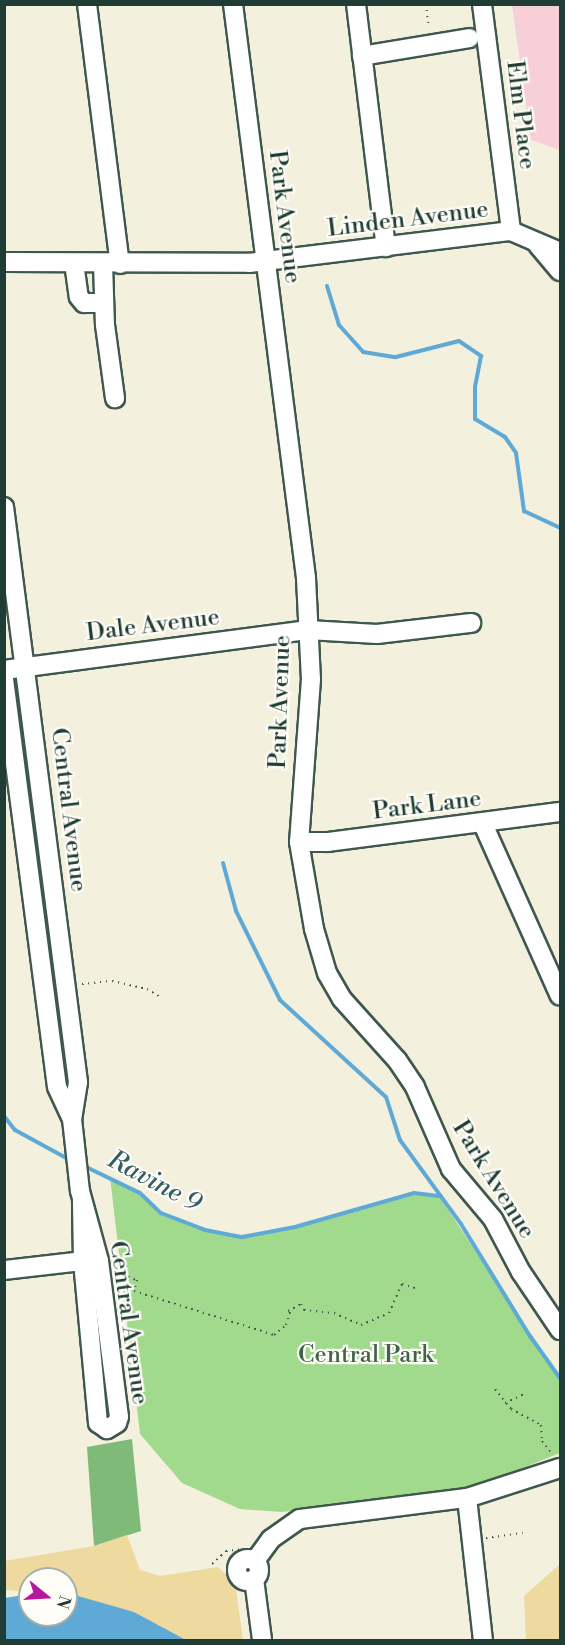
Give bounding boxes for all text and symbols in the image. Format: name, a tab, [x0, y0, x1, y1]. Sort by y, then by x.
street label: Elm Place	[499, 59, 541, 171]
street label: Park Avenue	[262, 149, 306, 285]
street label: Linden Avenue	[326, 196, 490, 244]
street label: Dale Avenue	[85, 604, 221, 648]
street label: Park Avenue	[264, 635, 298, 769]
street label: Central Avenue	[44, 726, 92, 894]
street label: Park Lane	[371, 785, 483, 827]
street label: Park Avenue	[445, 1116, 541, 1244]
water label: Ravine 9	[102, 1144, 206, 1220]
street label: Central Avenue	[102, 1239, 154, 1407]
park label: Central Park	[298, 1342, 434, 1370]
north arrow	[18, 1567, 78, 1627]
text: N	[52, 1593, 75, 1611]

